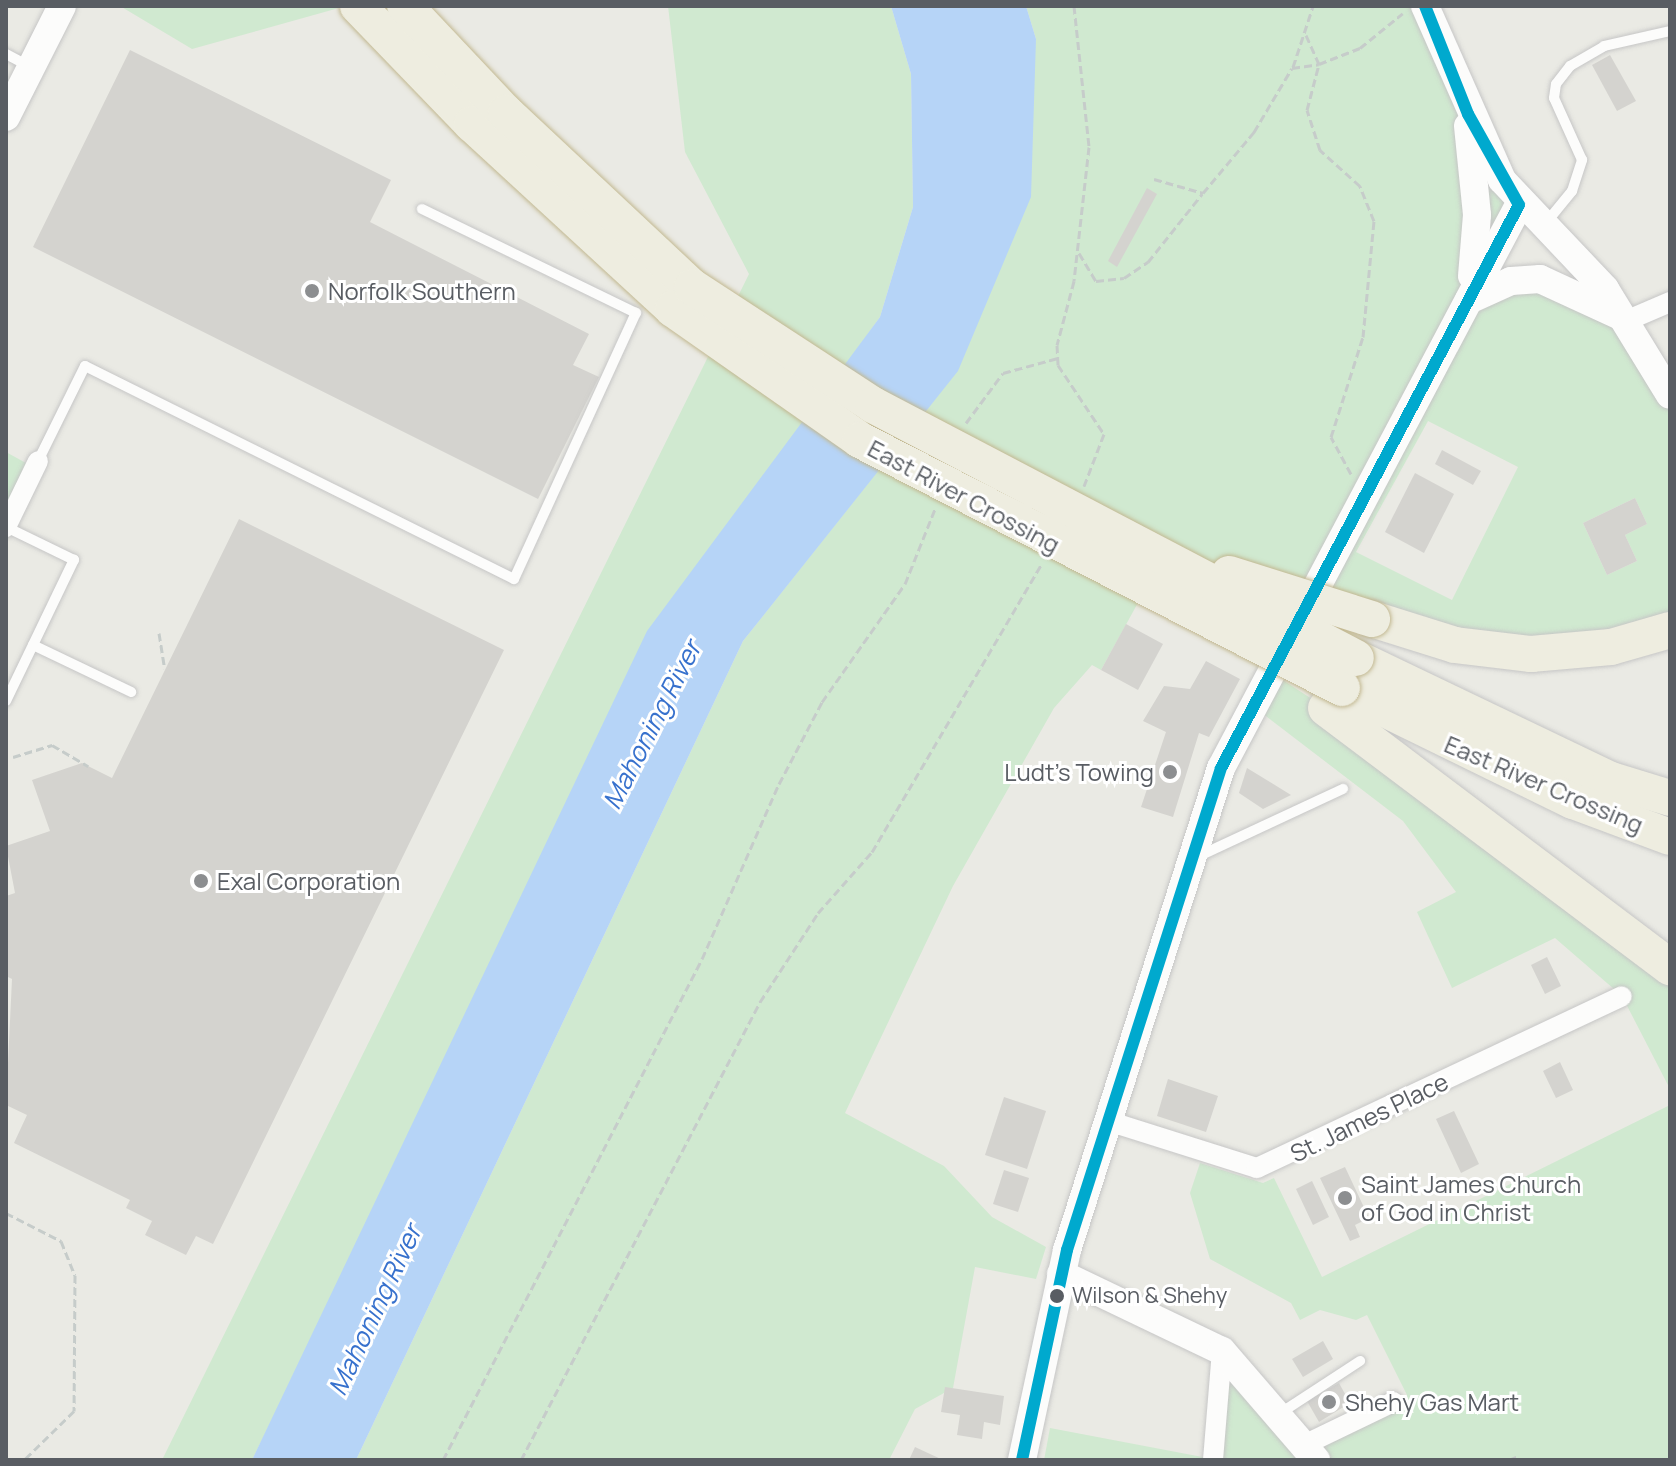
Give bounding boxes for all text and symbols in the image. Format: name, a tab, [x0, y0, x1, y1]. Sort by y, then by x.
place label: Norfolk Southern	[328, 277, 516, 305]
marker: Norfolk Southern	[303, 282, 321, 300]
street label: East River Crossing	[863, 433, 1065, 559]
water label: Mahoning River	[596, 636, 708, 814]
street label: East River Crossing	[1440, 729, 1648, 839]
place label: Ludt's Towing	[1004, 758, 1154, 786]
marker: Ludt's Towing	[1161, 763, 1179, 781]
place label: Exal Corporation	[217, 867, 400, 895]
marker: Exal Corporation	[192, 872, 210, 890]
street label: St. James Place	[1285, 1066, 1453, 1168]
place label: Saint James Church of God in Christ	[1361, 1170, 1581, 1226]
marker: Saint James Church of God in Christ	[1336, 1189, 1354, 1207]
water label: Mahoning River	[322, 1220, 428, 1400]
place label: Wilson & Shehy	[1072, 1283, 1227, 1309]
marker: Wilson & Shehy	[1049, 1288, 1065, 1304]
place label: Shehy Gas Mart	[1345, 1388, 1519, 1416]
marker: Shehy Gas Mart	[1320, 1393, 1338, 1411]

